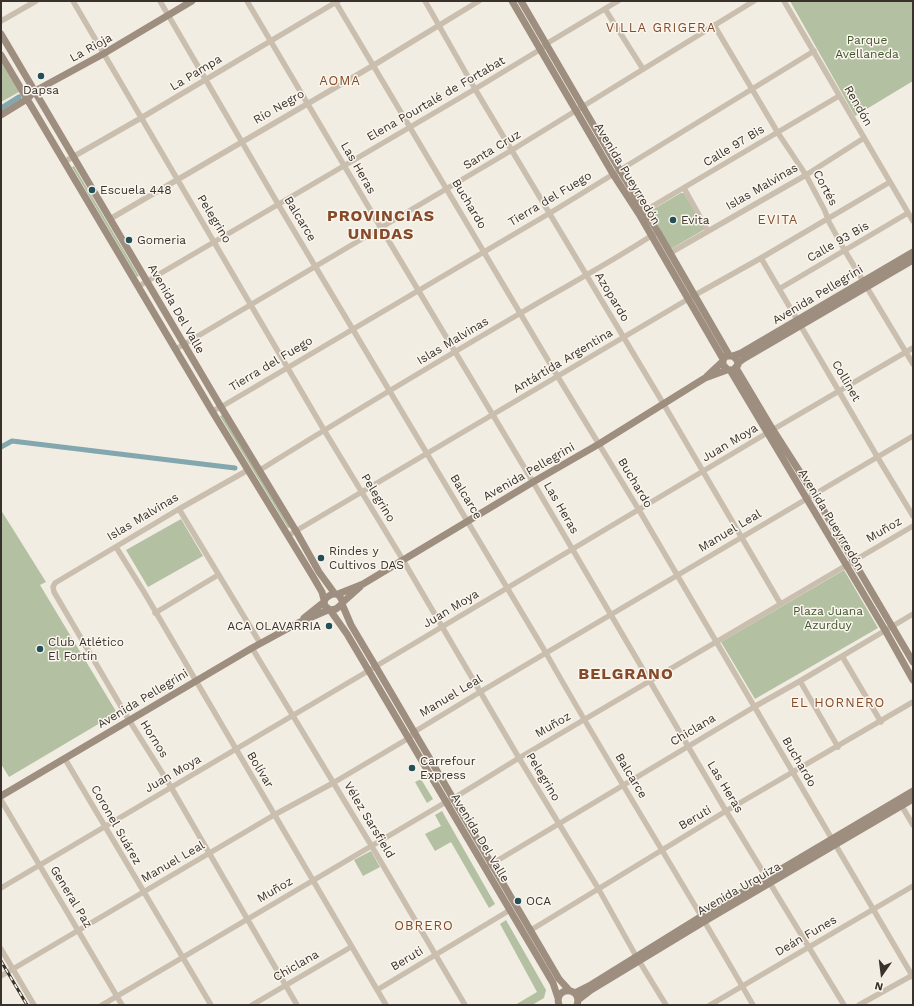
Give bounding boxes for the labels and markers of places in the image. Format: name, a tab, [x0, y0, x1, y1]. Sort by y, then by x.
marker: Dapsa	[36, 71, 46, 81]
place label: Dapsa	[23, 83, 59, 97]
place label: Escuela 448	[100, 183, 172, 197]
marker: Escuela 448	[87, 185, 97, 195]
place label: Evita	[681, 213, 710, 227]
marker: Evita	[668, 215, 678, 225]
place label: Gomeria	[137, 233, 186, 247]
marker: Gomeria	[124, 235, 134, 245]
place label: Rindes y Cultivos DAS	[329, 544, 404, 572]
marker: Rindes y Cultivos DAS	[316, 553, 326, 563]
place label: ACA OLAVARRIA	[227, 619, 321, 633]
marker: ACA OLAVARRIA	[324, 621, 334, 631]
place label: Club Atlético El Fortín	[48, 635, 124, 663]
marker: Club Atlético El Fortín	[35, 644, 45, 654]
place label: Carrefour Express	[420, 754, 476, 782]
marker: Carrefour Express	[407, 763, 417, 773]
place label: OCA	[526, 894, 551, 908]
marker: OCA	[513, 896, 523, 906]

